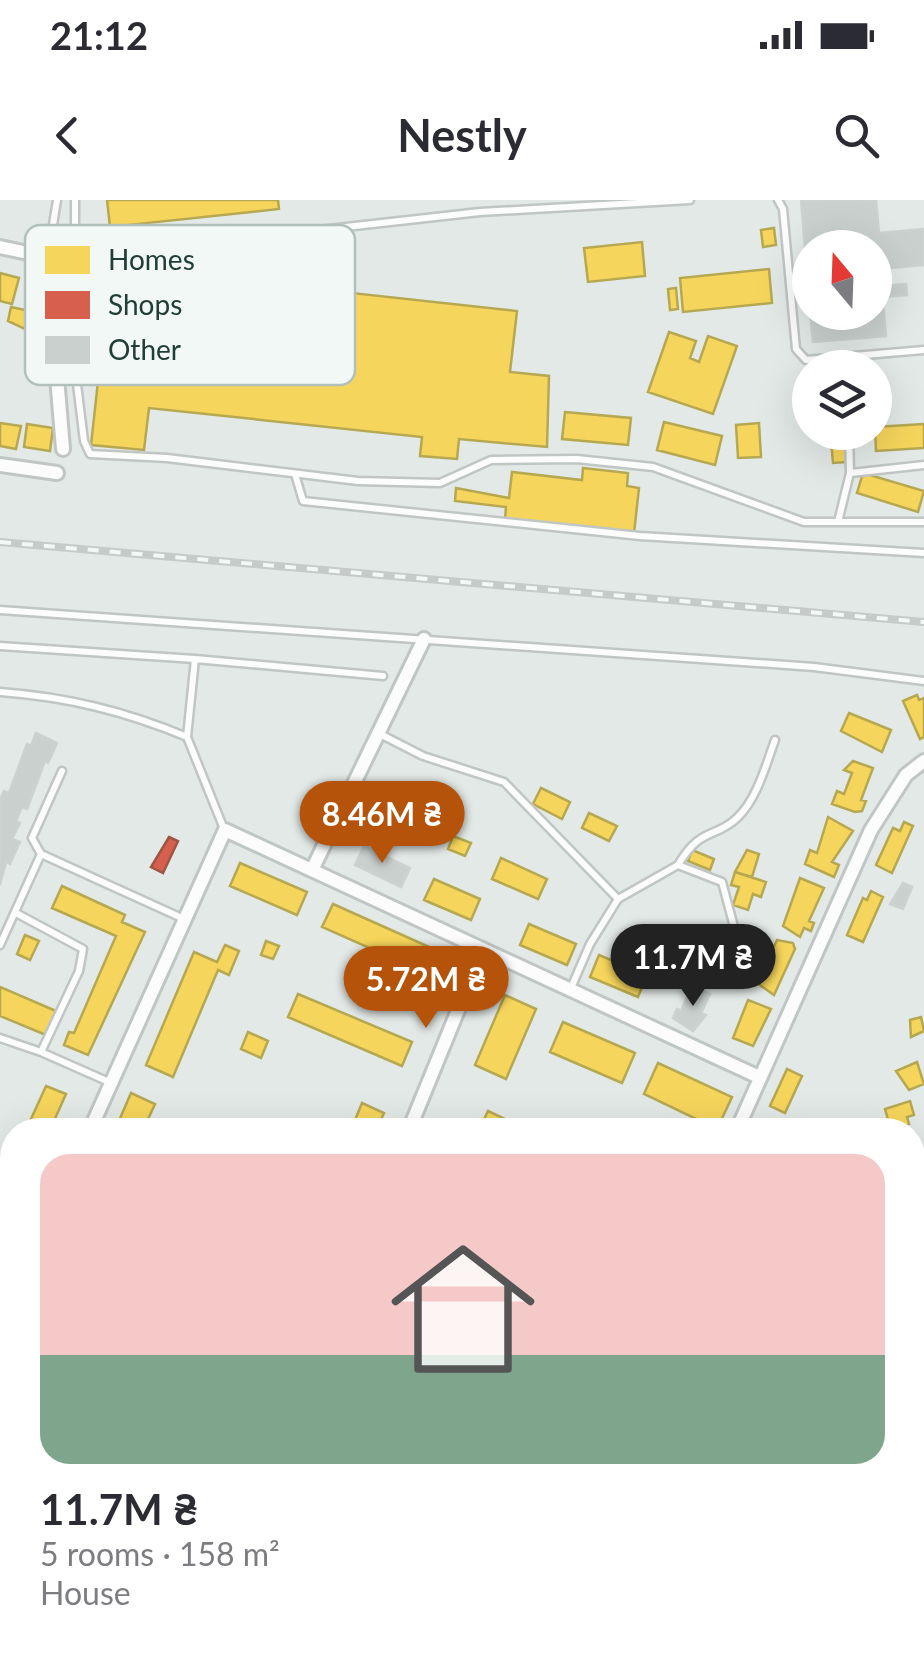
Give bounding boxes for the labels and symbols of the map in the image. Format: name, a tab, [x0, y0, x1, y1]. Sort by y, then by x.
legend	[25, 225, 355, 385]
north arrow	[792, 230, 892, 330]
text: Homes	[108, 242, 195, 276]
text: Shops	[108, 287, 182, 321]
text: Other	[108, 332, 181, 366]
pin: 8.46M ₴	[290, 781, 474, 866]
pin: 11.7M ₴	[601, 924, 785, 1009]
pin: 5.72M ₴	[334, 946, 518, 1031]

